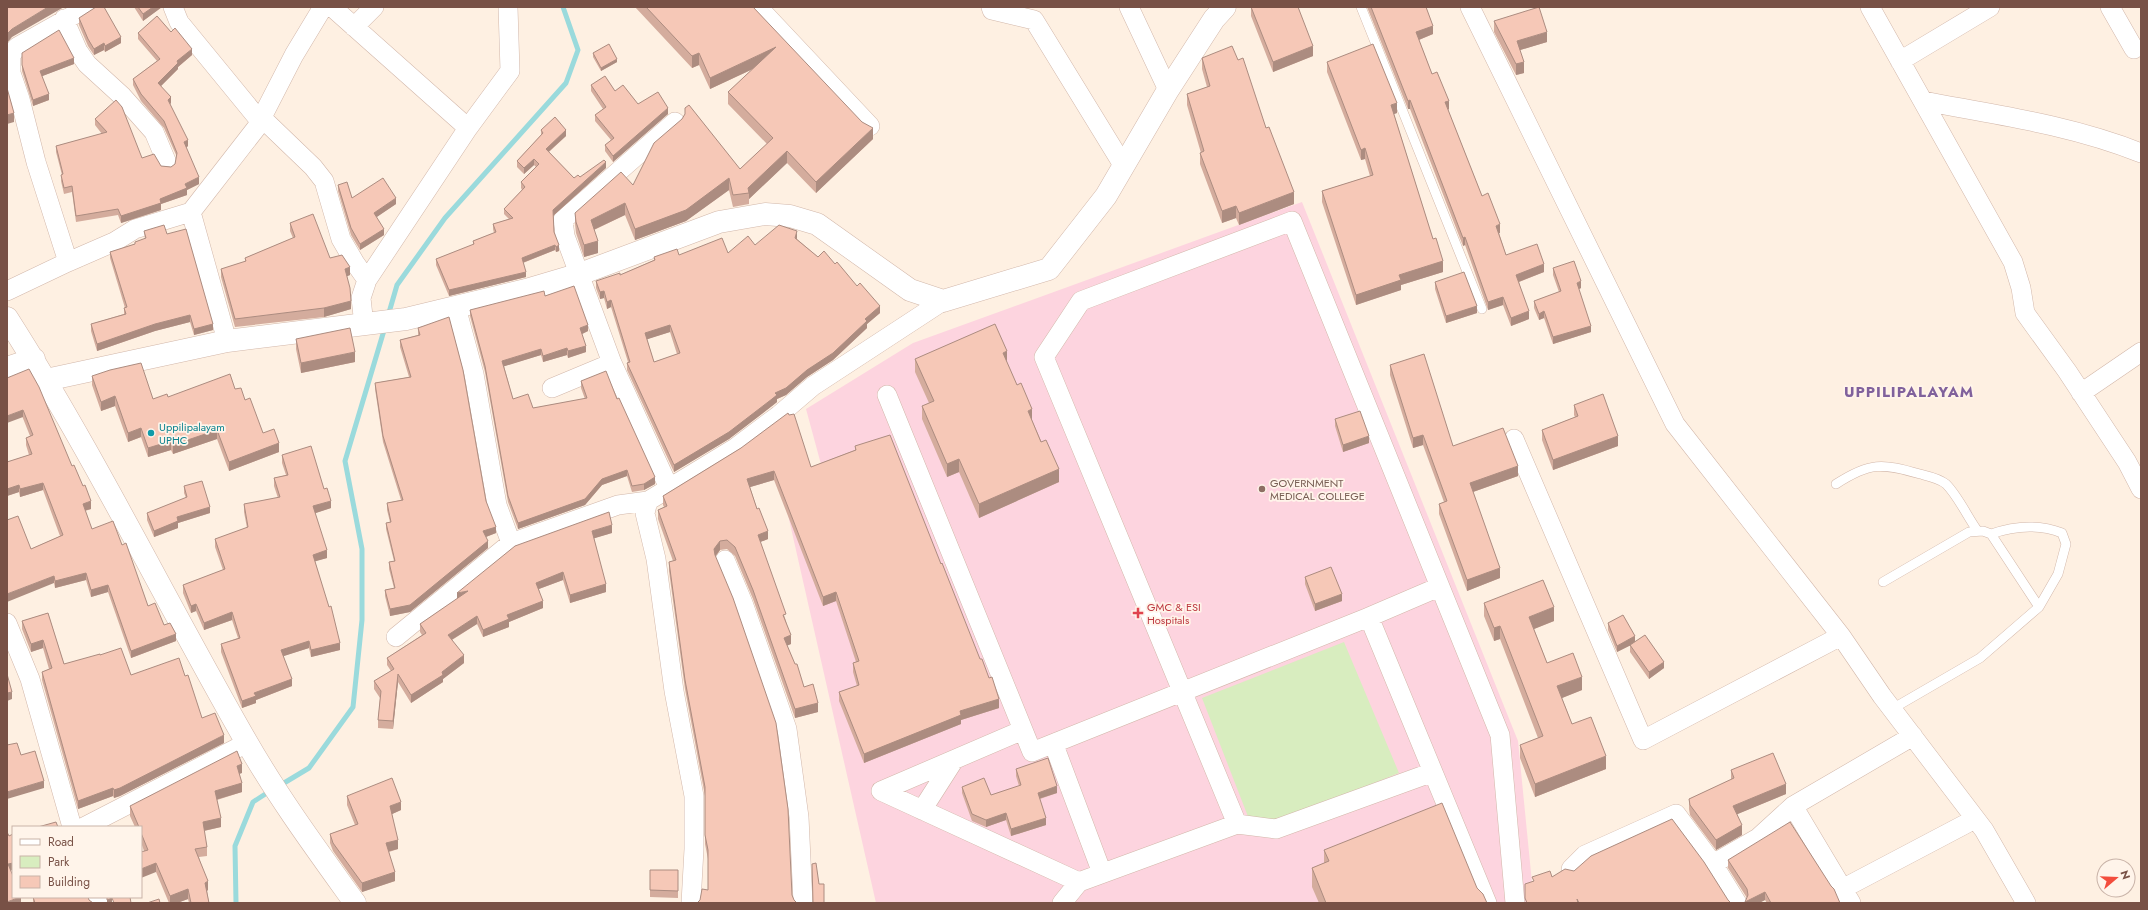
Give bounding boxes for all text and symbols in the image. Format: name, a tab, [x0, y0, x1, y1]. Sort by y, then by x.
district label: UPPILIPALAYAM	[1844, 381, 1974, 403]
place label: Uppilipalayam UPHC	[159, 419, 225, 448]
marker: Uppilipalayam UPHC	[146, 428, 156, 438]
place label: GOVERNMENT MEDICAL COLLEGE	[1270, 475, 1365, 504]
marker: GOVERNMENT MEDICAL COLLEGE	[1257, 484, 1267, 494]
place label: GMC & ESI Hospitals	[1147, 599, 1201, 628]
marker: GMC & ESI Hospitals	[1132, 607, 1144, 619]
legend	[12, 826, 142, 898]
text: Road	[48, 833, 74, 851]
text: Park	[48, 853, 70, 871]
north arrow	[2096, 858, 2136, 898]
text: N	[2116, 868, 2134, 881]
text: Building	[48, 873, 90, 891]

